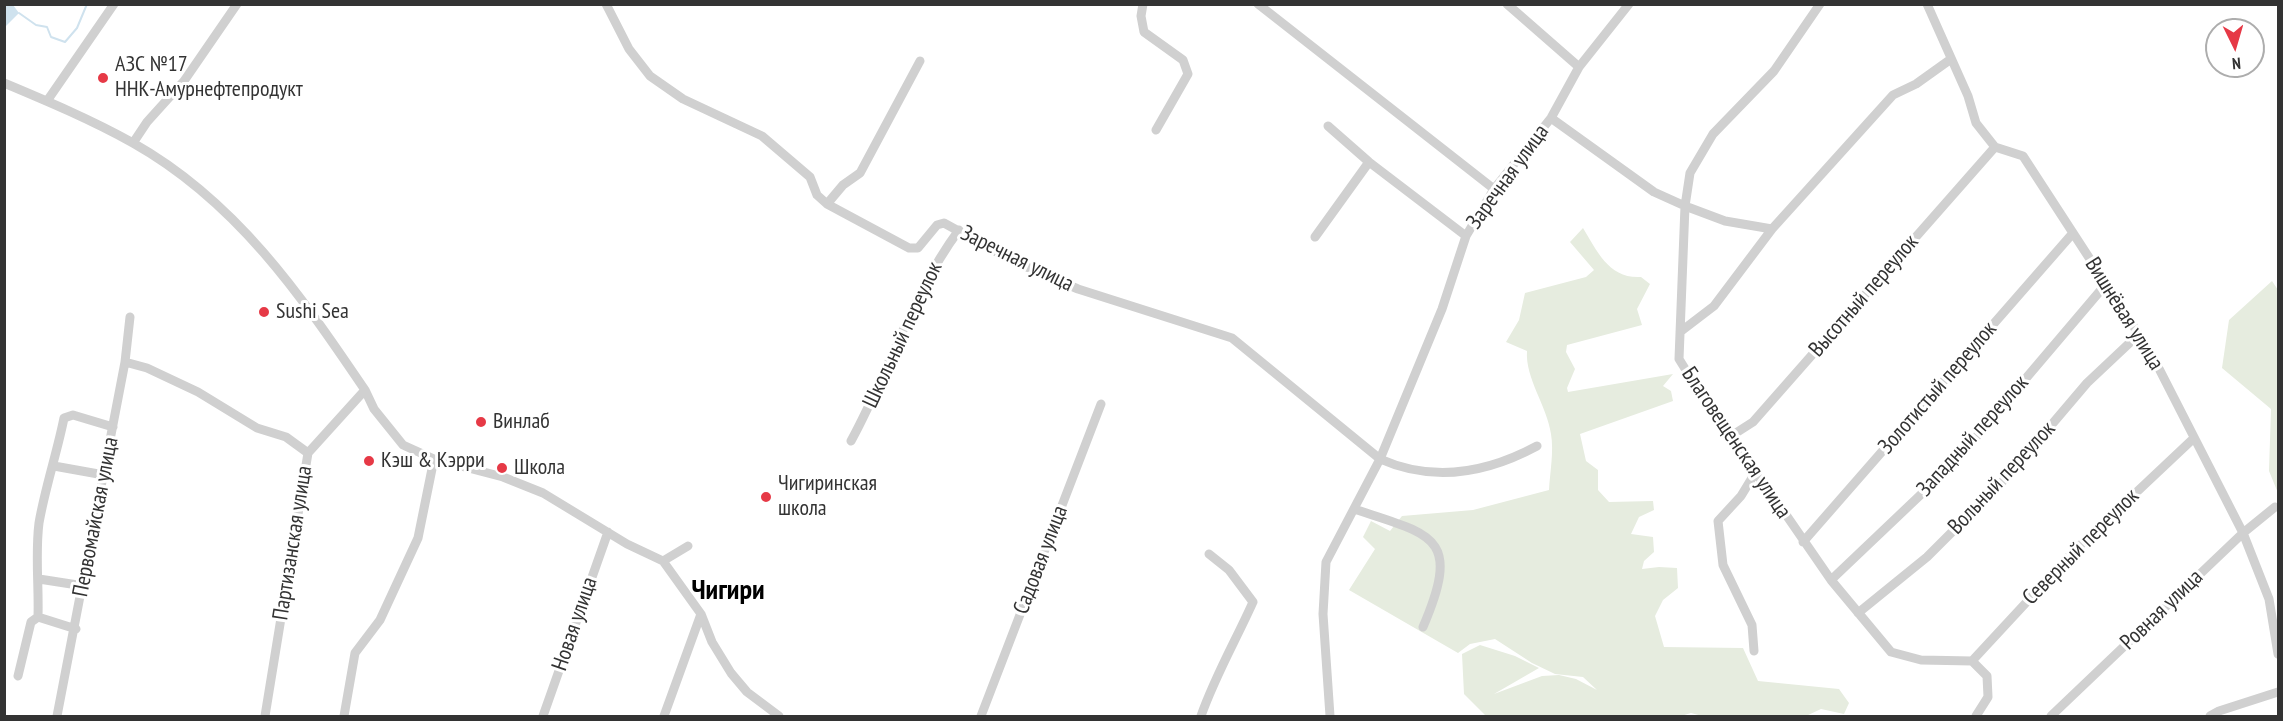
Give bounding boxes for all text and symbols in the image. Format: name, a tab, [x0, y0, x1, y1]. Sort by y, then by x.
north arrow	[2205, 18, 2265, 78]
place label: АЗС №17 ННК-Амурнефтепродукт	[115, 52, 303, 104]
text: N	[2231, 54, 2242, 74]
marker: АЗС №17 ННК-Амурнефтепродукт	[96, 71, 110, 85]
street label: Заречная улица	[1461, 120, 1555, 234]
street label: Заречная улица	[956, 220, 1078, 298]
street label: Высотный переулок	[1804, 229, 1924, 363]
street label: Вишнёвая улица	[2079, 253, 2169, 375]
street label: Школьный переулок	[858, 258, 948, 412]
place label: Sushi Sea	[276, 299, 349, 325]
marker: Sushi Sea	[257, 305, 271, 319]
street label: Золотистый переулок	[1873, 316, 2003, 460]
street label: Благовещенская улица	[1676, 362, 1796, 524]
street label: Западный переулок	[1912, 370, 2034, 502]
place label: Винлаб	[493, 409, 550, 435]
marker: Винлаб	[474, 415, 488, 429]
street label: Вольный переулок	[1943, 416, 2061, 540]
street label: Первомайская улица	[68, 435, 124, 599]
place label: Кэш & Кэрри	[381, 448, 485, 474]
marker: Кэш & Кэрри	[362, 454, 376, 468]
place label: Школа	[514, 455, 565, 481]
marker: Школа	[495, 461, 509, 475]
street label: Партизанская улица	[268, 464, 318, 622]
place label: Чигиринская школа	[778, 471, 877, 522]
street label: Северный переулок	[2017, 483, 2145, 611]
marker: Чигиринская школа	[759, 490, 773, 504]
street label: Садовая улица	[1008, 502, 1074, 618]
street label: Ровная улица	[2115, 564, 2209, 656]
street label: Новая улица	[547, 574, 603, 674]
district label: Чигири	[691, 574, 765, 608]

